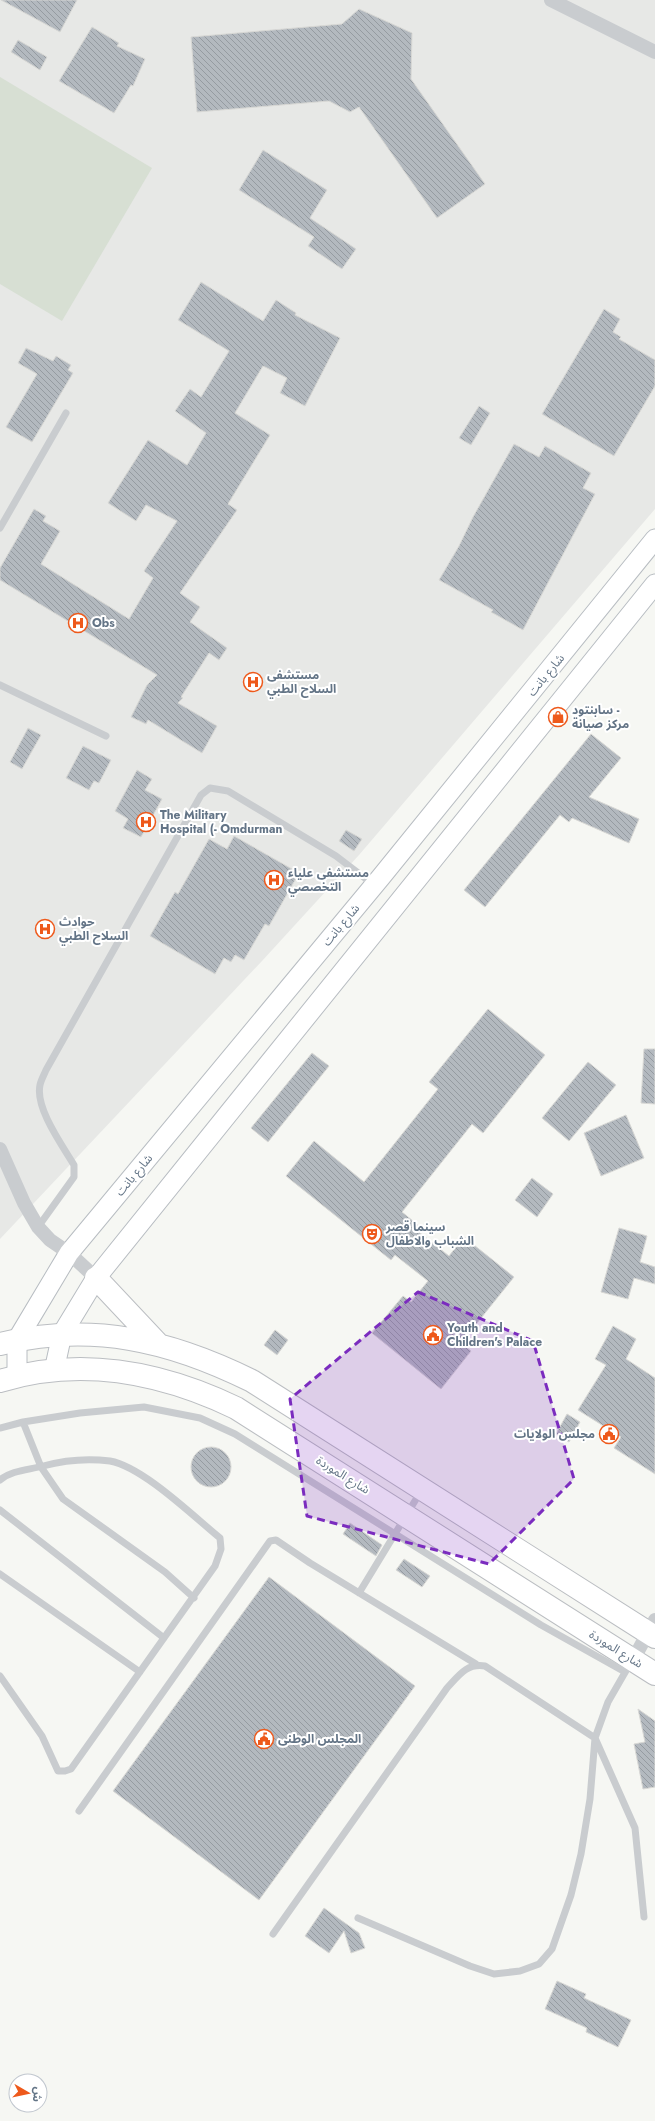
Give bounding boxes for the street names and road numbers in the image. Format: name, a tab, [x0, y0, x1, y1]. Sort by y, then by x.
street label: شارع بانت	[523, 650, 569, 700]
street label: شارع بانت	[318, 900, 364, 950]
street label: شارع بانت	[111, 1150, 157, 1200]
street label: شارع الموردة	[313, 1451, 373, 1499]
street label: شارع الموردة	[586, 1625, 646, 1673]

